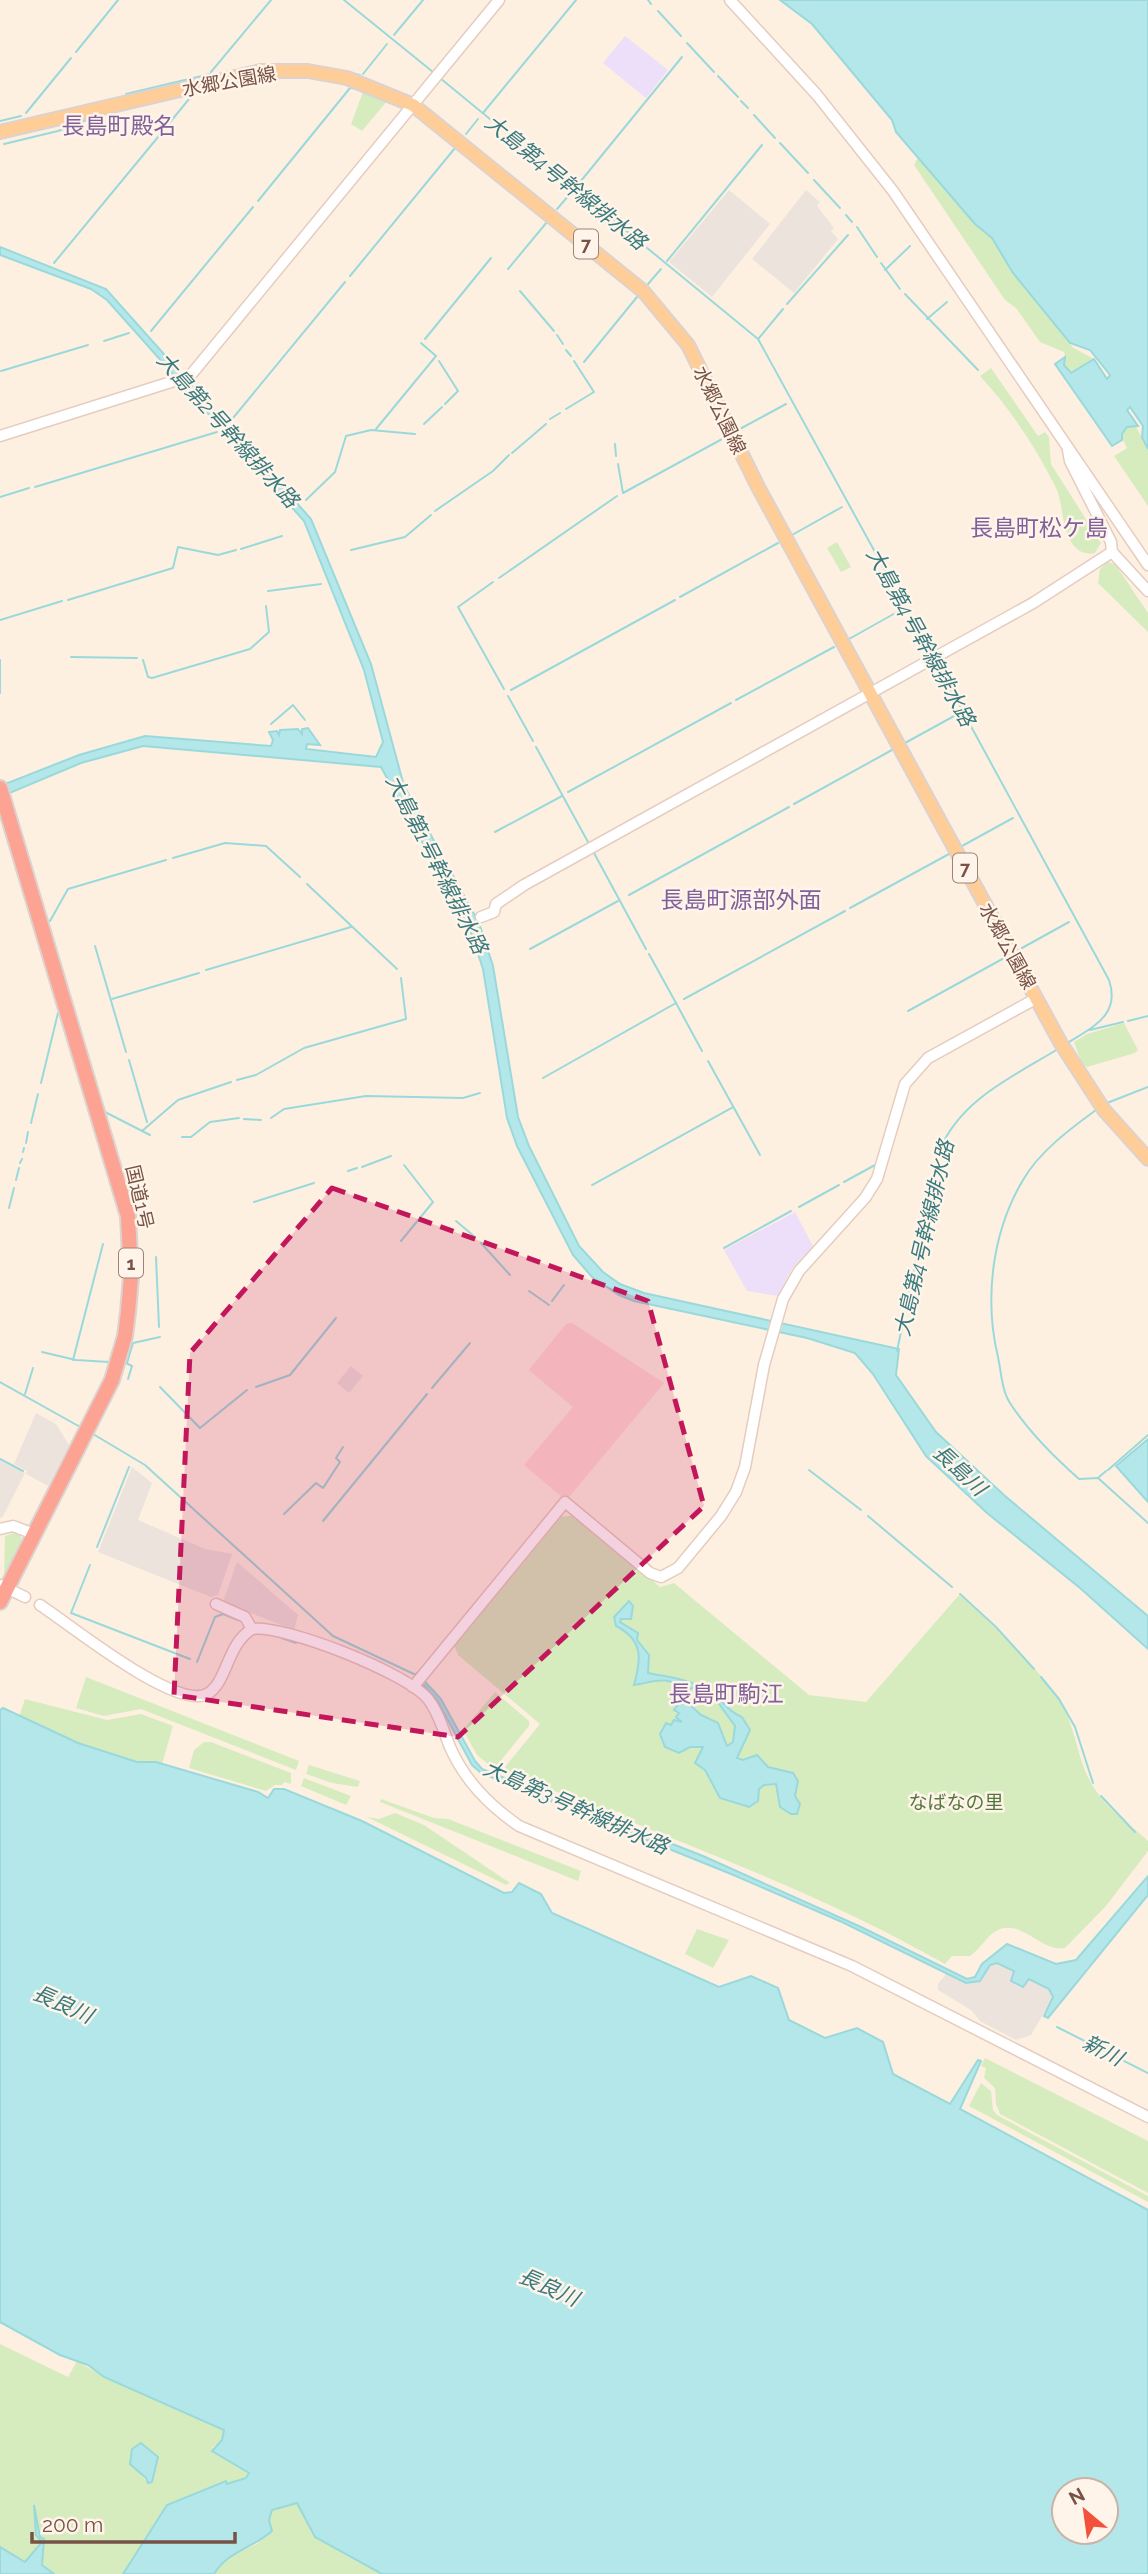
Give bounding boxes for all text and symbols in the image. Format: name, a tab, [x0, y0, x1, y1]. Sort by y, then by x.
street label: 水郷公園線	[180, 62, 278, 100]
water label: 大島第4号幹線排水路	[480, 109, 653, 256]
district label: 長島町殿名	[62, 112, 177, 139]
road number: 7	[574, 230, 598, 258]
water label: 大島第2号幹線排水路	[152, 347, 305, 514]
street label: 水郷公園線	[689, 362, 751, 458]
district label: 長島町松ケ島	[970, 514, 1108, 541]
water label: 大島第4号幹線排水路	[862, 543, 981, 732]
water label: 大島第1号幹線排水路	[381, 770, 494, 959]
road number: 7	[953, 854, 977, 882]
district label: 長島町源部外面	[661, 886, 822, 913]
street label: 水郷公園線	[975, 899, 1041, 993]
water label: 大島第4号幹線排水路	[889, 1136, 959, 1338]
street label: 国道1号	[122, 1163, 158, 1231]
road number: 1	[119, 1248, 143, 1278]
water label: 長島川	[928, 1439, 993, 1502]
district label: 長島町駒江	[669, 1680, 784, 1707]
water label: 大島第3号幹線排水路	[480, 1755, 674, 1860]
park label: なばなの里	[908, 1791, 1004, 1813]
water label: 長良川	[29, 1980, 99, 2029]
water label: 新川	[1079, 2029, 1129, 2072]
water label: 長良川	[515, 2263, 585, 2312]
north arrow	[1050, 2476, 1120, 2546]
text: N	[1065, 2483, 1088, 2509]
scale bar	[32, 2500, 234, 2544]
text: 200 m	[42, 2512, 103, 2537]

